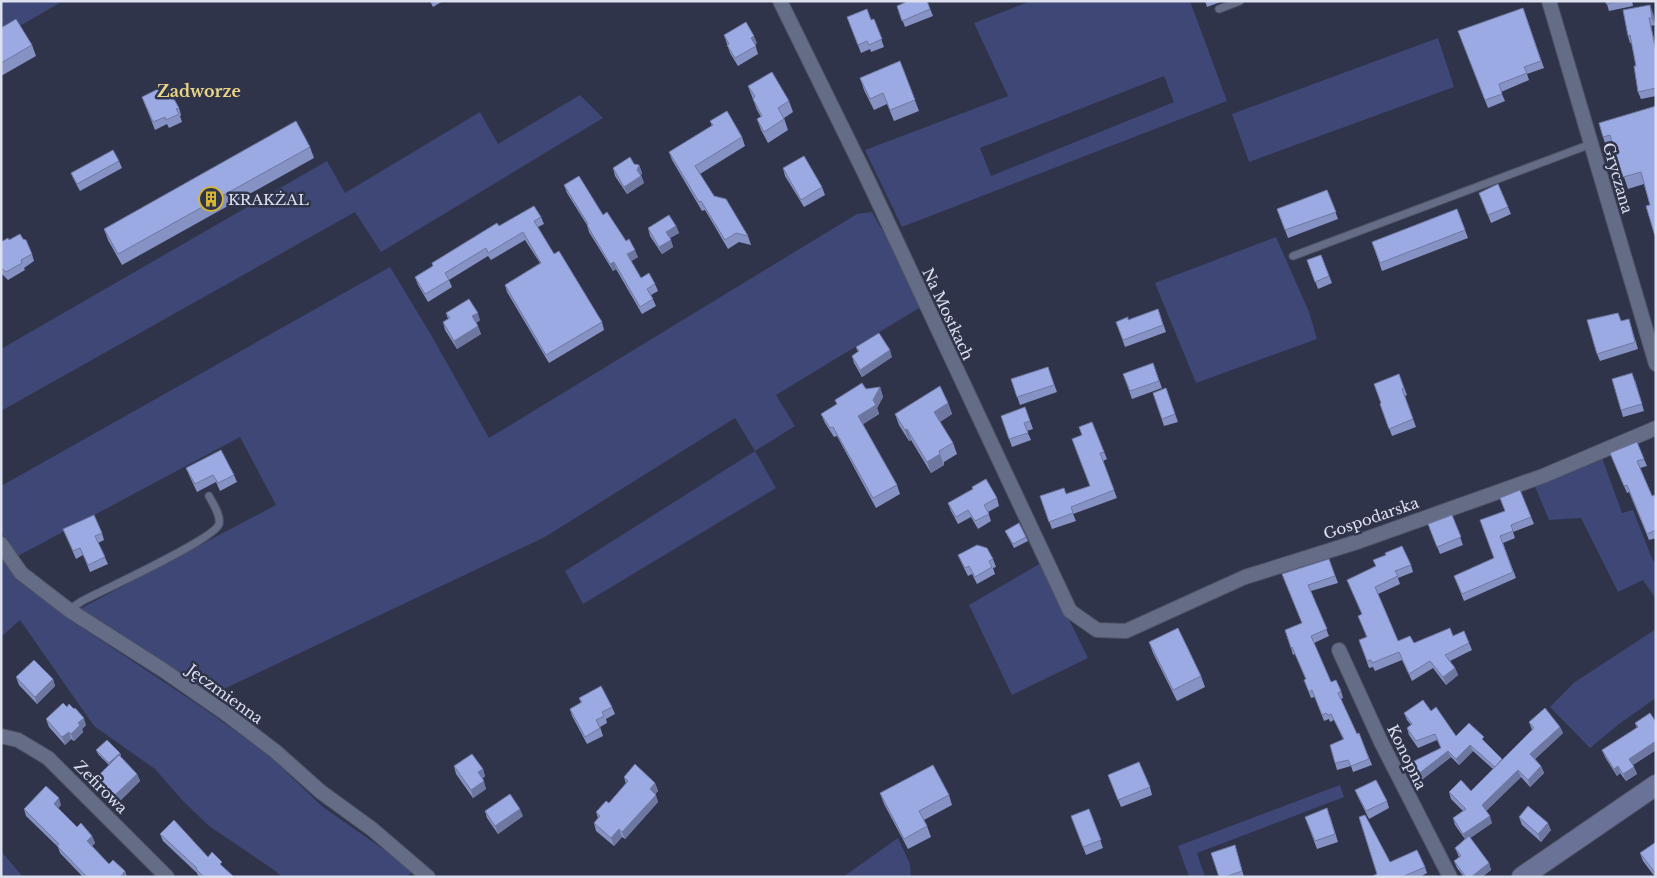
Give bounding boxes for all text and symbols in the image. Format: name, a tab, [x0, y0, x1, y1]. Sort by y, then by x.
district label: Zadworze	[157, 81, 241, 101]
street label: Gryczana	[1599, 140, 1637, 216]
building icon: KRAKŻAL	[198, 186, 224, 212]
place label: KRAKŻAL	[228, 190, 309, 209]
street label: Na Mostkach	[918, 265, 978, 363]
street label: Gospodarska	[1321, 493, 1422, 543]
street label: Jęczmienna	[182, 659, 267, 728]
street label: Konopna	[1383, 721, 1431, 793]
street label: Zefirowa	[70, 756, 132, 818]

